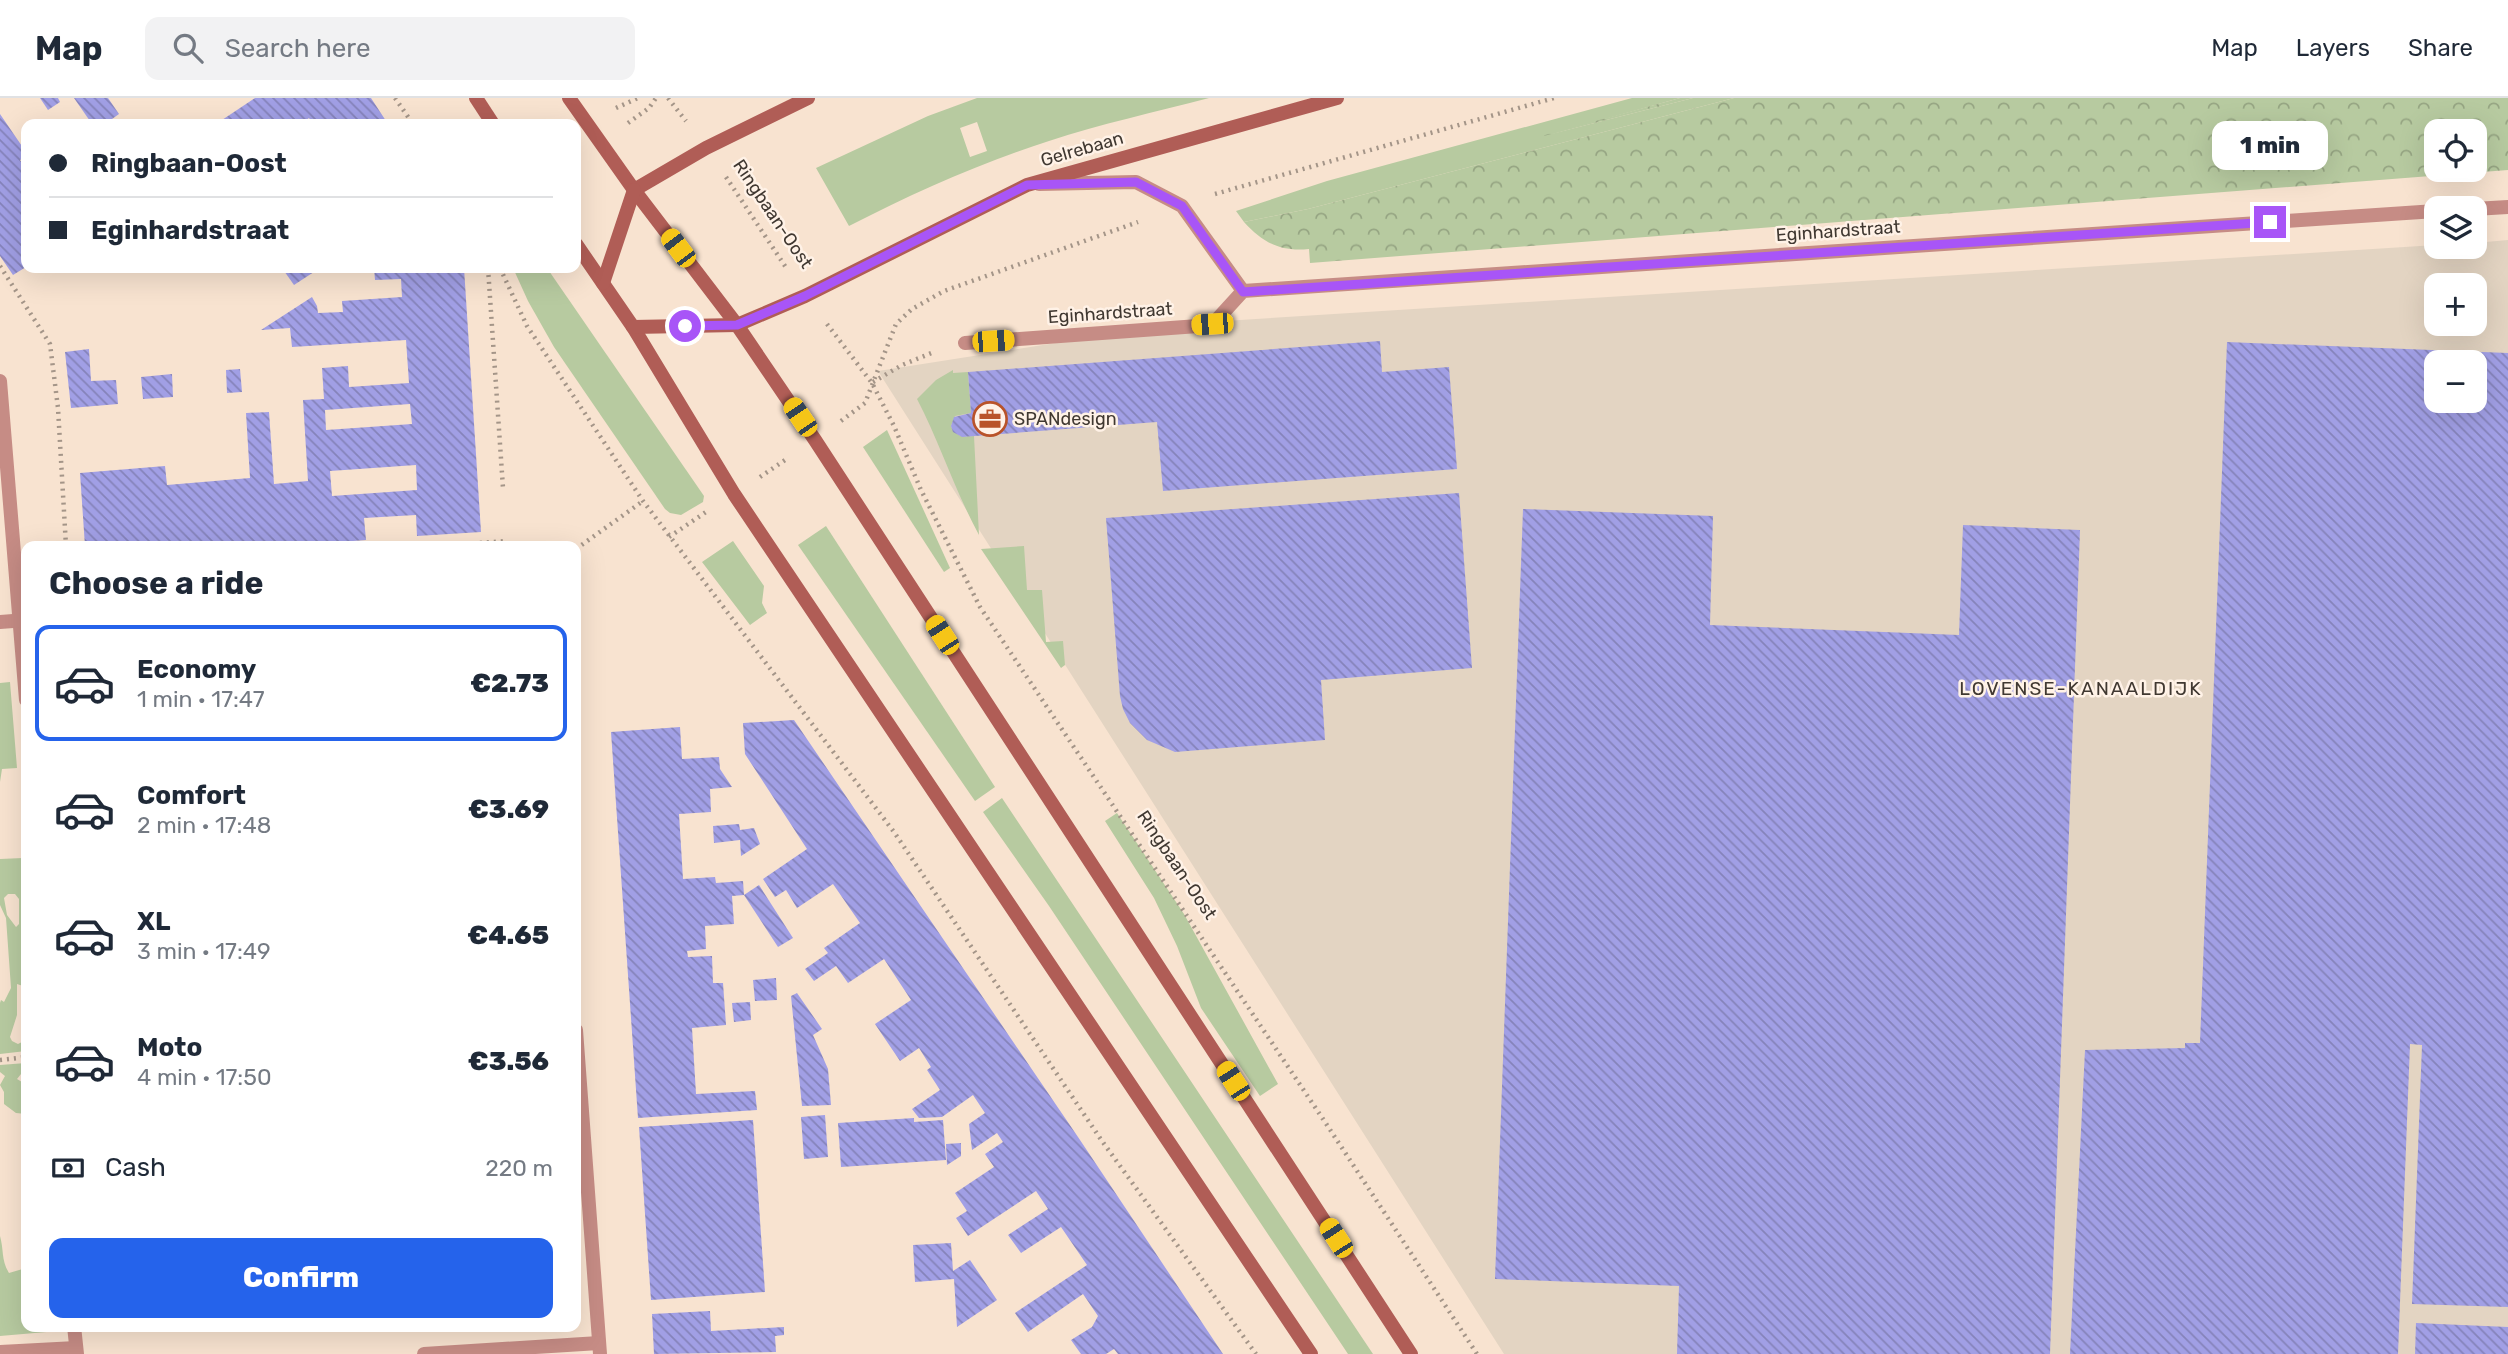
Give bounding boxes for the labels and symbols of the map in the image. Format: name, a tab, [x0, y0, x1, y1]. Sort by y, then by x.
callout: 1 min	[2212, 121, 2328, 170]
street label: Gelrebaan	[1038, 127, 1126, 171]
street label: Ringbaan-Oost	[728, 155, 818, 273]
route end	[2254, 206, 2286, 238]
street label: Eginhardstraat	[1775, 216, 1901, 246]
car	[657, 225, 700, 271]
street label: Eginhardstraat	[1047, 298, 1173, 328]
route start	[669, 310, 701, 342]
car	[1191, 312, 1234, 336]
car	[972, 329, 1015, 353]
car	[780, 394, 821, 440]
office icon: SPANdesign	[971, 400, 1009, 438]
place label: SPANdesign	[1014, 408, 1117, 430]
car	[922, 612, 963, 658]
district label: LOVENSE-KANAALDIJK	[1959, 677, 2203, 700]
street label: Ringbaan-Oost	[1132, 806, 1222, 924]
car	[1213, 1058, 1254, 1104]
car	[1316, 1215, 1357, 1261]

